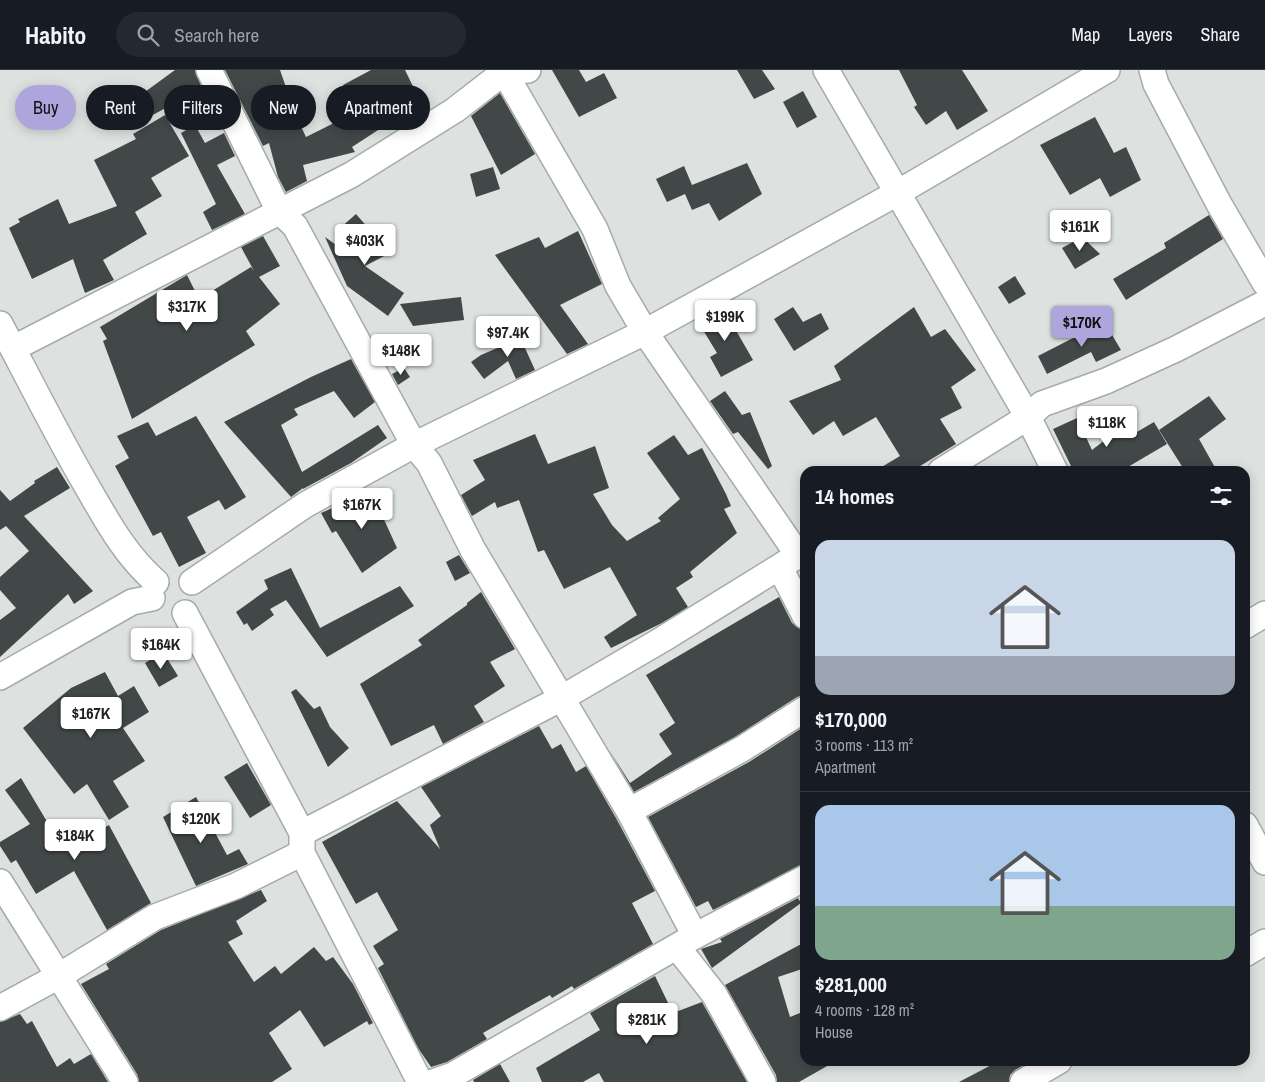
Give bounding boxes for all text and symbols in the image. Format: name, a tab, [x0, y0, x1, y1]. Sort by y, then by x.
search box	[116, 12, 466, 57]
text: Habito	[25, 19, 86, 51]
icon: search	[134, 21, 162, 49]
text: Search here	[174, 22, 259, 48]
text: Map	[1072, 22, 1100, 47]
text: Layers	[1128, 22, 1173, 47]
text: Share	[1201, 22, 1240, 47]
chip: Buy	[15, 85, 76, 130]
chip: Rent	[86, 85, 154, 130]
chip: Filters	[164, 85, 241, 130]
chip: New	[251, 85, 316, 130]
chip: Apartment	[326, 85, 430, 130]
pin: $161K	[1045, 210, 1115, 252]
text: $161K	[1061, 215, 1099, 237]
pin: $403K	[330, 224, 400, 266]
text: $403K	[346, 229, 384, 251]
pin: $317K	[152, 290, 222, 332]
text: $317K	[168, 295, 206, 317]
pin: $199K	[690, 300, 760, 342]
text: $199K	[706, 305, 744, 327]
pin: $170K	[1047, 306, 1117, 348]
text: $170K	[1063, 311, 1101, 333]
pin: $97.4K	[467, 316, 549, 358]
text: $97.4K	[487, 321, 529, 343]
pin: $148K	[366, 334, 436, 376]
text: $148K	[382, 339, 420, 361]
pin: $118K	[1072, 406, 1142, 448]
text: $118K	[1088, 411, 1126, 433]
text: 14 homes	[815, 482, 894, 511]
icon: filters	[1207, 482, 1235, 510]
pin: $167K	[327, 488, 397, 530]
text: $167K	[343, 493, 381, 515]
icon: home	[980, 572, 1070, 662]
pin: $164K	[126, 628, 196, 670]
text: $164K	[142, 633, 180, 655]
pin: $167K	[56, 696, 126, 739]
text: $167K	[72, 702, 110, 724]
text: $170,000	[815, 705, 887, 734]
text: 3 rooms · 113 m²	[815, 734, 913, 756]
text: Apartment	[815, 756, 876, 778]
pin: $120K	[166, 802, 236, 844]
text: $120K	[182, 807, 220, 829]
pin: $184K	[40, 818, 110, 861]
text: $184K	[56, 824, 94, 846]
icon: home	[980, 838, 1070, 928]
text: $281,000	[815, 970, 887, 999]
text: 4 rooms · 128 m²	[815, 999, 914, 1021]
pin: $281K	[612, 1002, 682, 1045]
text: $281K	[628, 1008, 666, 1030]
text: House	[815, 1021, 853, 1043]

